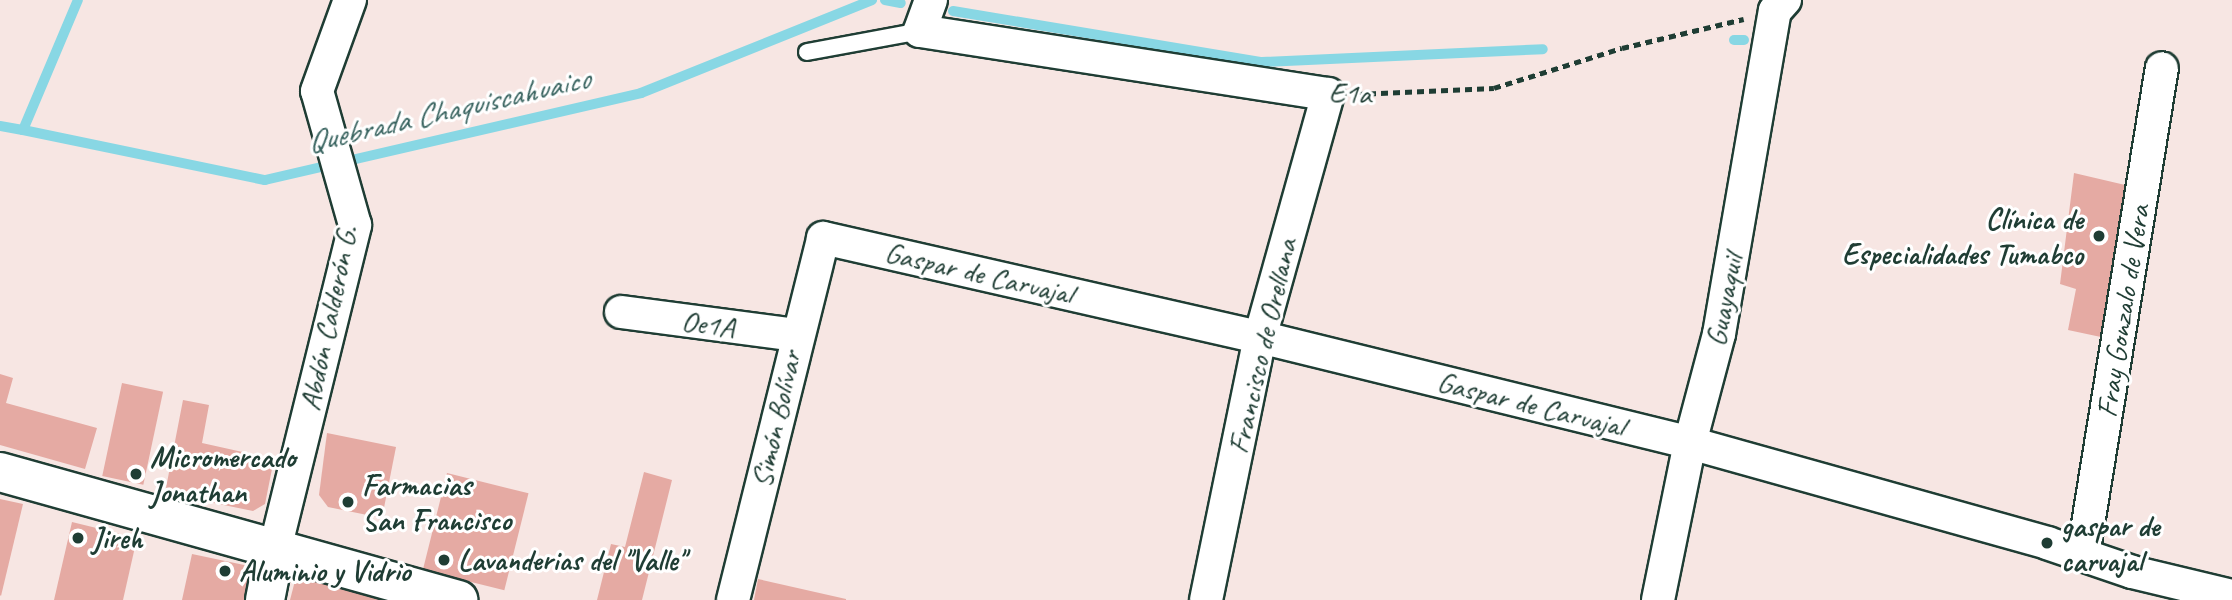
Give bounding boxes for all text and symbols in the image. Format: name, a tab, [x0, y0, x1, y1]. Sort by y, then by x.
water label: Quebrada Chaquiscahuaico	[302, 60, 594, 162]
street label: E1a	[1328, 75, 1372, 111]
place label: Clínica de Especialidades Tumabco	[1843, 201, 2083, 272]
street label: Fray Gonzalo de Vera	[2089, 203, 2157, 419]
street label: Abdón Calderón G.	[291, 222, 365, 414]
marker: Clínica de Especialidades Tumabco	[2089, 226, 2109, 246]
street label: Gaspar de Carvajal	[882, 234, 1076, 312]
street label: Francisco de Orellana	[1220, 236, 1304, 456]
street label: Guayaquil	[1697, 251, 1751, 349]
street label: Oe1A	[679, 303, 737, 345]
street label: Simón Bolívar	[743, 347, 809, 491]
street label: Gaspar de Carvajal	[1434, 363, 1628, 445]
place label: Micromercado Jonathan	[150, 439, 296, 510]
marker: Micromercado Jonathan	[128, 466, 144, 482]
place label: Farmacias San Francisco	[362, 467, 512, 538]
marker: Farmacias San Francisco	[340, 494, 356, 510]
place label: gaspar de carvajal	[2061, 508, 2160, 578]
place label: Jireh	[92, 520, 142, 556]
marker: Jireh	[70, 530, 86, 546]
marker: gaspar de carvajal	[2039, 535, 2055, 551]
place label: Lavanderias del "Valle"	[458, 542, 685, 578]
marker: Lavanderias del "Valle"	[436, 552, 452, 568]
place label: Aluminio y Vidrio	[239, 553, 410, 589]
marker: Aluminio y Vidrio	[217, 563, 233, 579]

